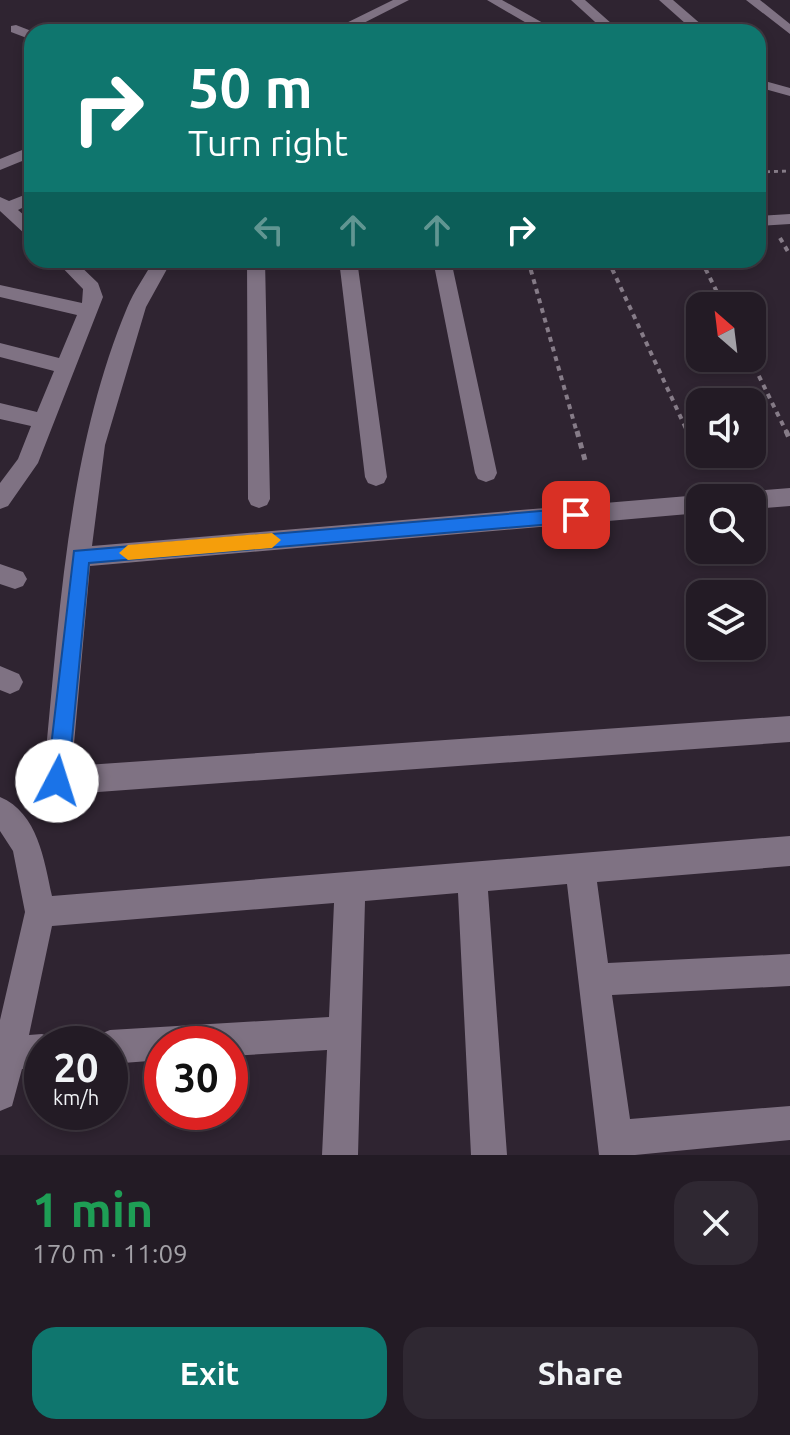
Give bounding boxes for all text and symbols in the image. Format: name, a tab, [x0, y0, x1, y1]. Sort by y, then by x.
icon: right	[56, 56, 160, 160]
text: 50 m	[188, 56, 313, 119]
text: Turn right	[188, 122, 348, 163]
icon: left	[247, 208, 291, 252]
icon: ahead	[331, 208, 375, 252]
icon: ahead	[415, 208, 459, 252]
icon: right	[499, 208, 543, 252]
north arrow	[686, 292, 766, 372]
map controls	[686, 292, 766, 660]
button: sound	[686, 388, 766, 468]
pin	[542, 481, 610, 549]
button: search	[686, 484, 766, 564]
icon: arrive	[554, 493, 598, 537]
button: layers	[686, 580, 766, 660]
position arrow	[15, 739, 99, 823]
speed limit sign: 30	[144, 1026, 248, 1130]
text: 20	[53, 1045, 99, 1090]
text: km/h	[53, 1086, 99, 1109]
button: close	[674, 1181, 758, 1265]
text: 1 min	[32, 1182, 153, 1236]
text: 170 m · 11:09	[32, 1239, 188, 1268]
button: Exit	[32, 1327, 387, 1419]
button: Share	[403, 1327, 758, 1419]

